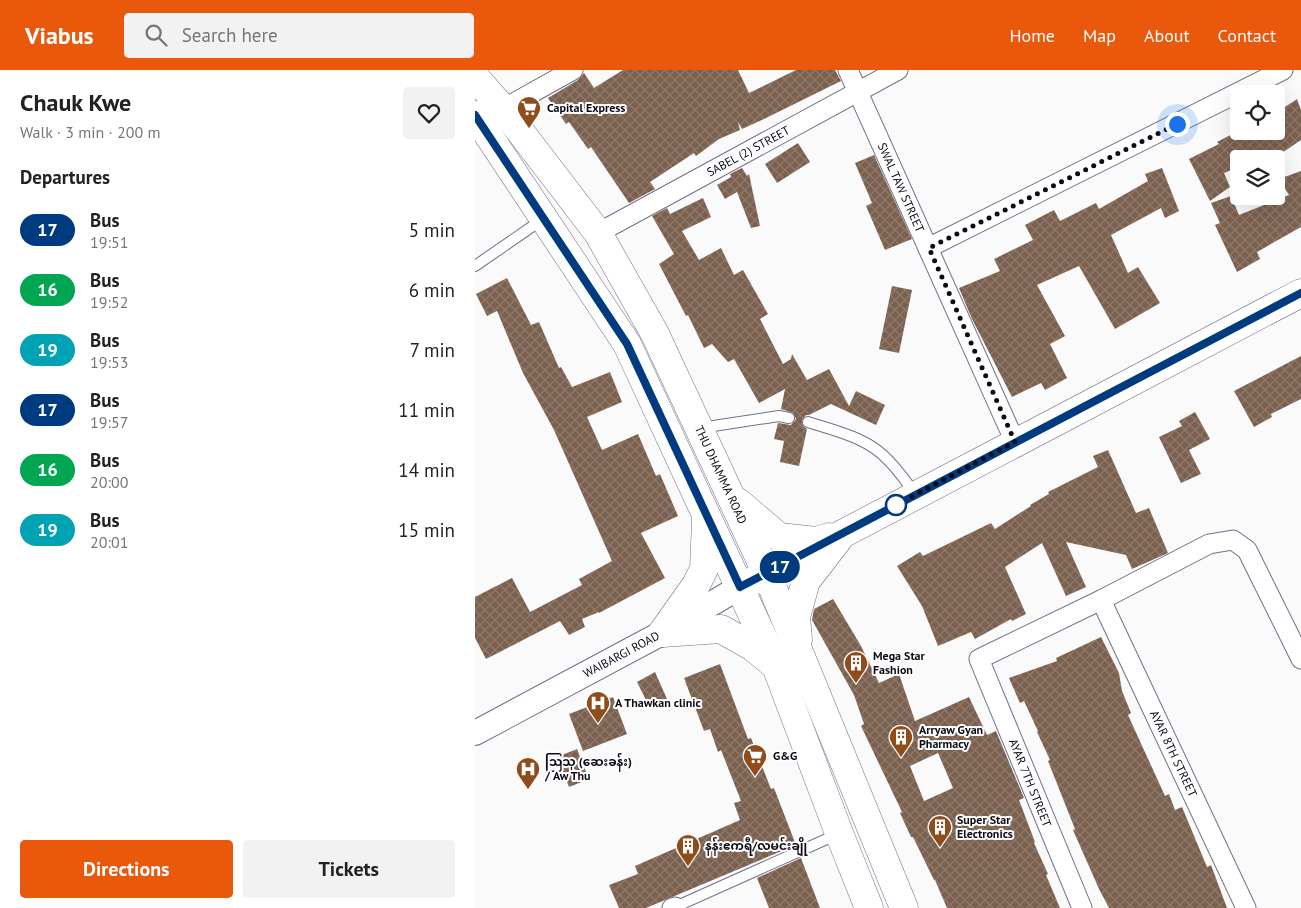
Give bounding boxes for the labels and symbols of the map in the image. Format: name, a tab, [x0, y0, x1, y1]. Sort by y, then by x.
supermarket icon: Capital Express	[516, 95, 542, 129]
place label: Capital Express	[547, 100, 625, 115]
your location	[1165, 112, 1190, 137]
street label: SABEL (2) STREET	[704, 122, 792, 179]
street label: SWAL TAW STREET	[875, 140, 928, 235]
street label: THU DHAMMA ROAD	[692, 423, 751, 526]
unlabelled marker	[885, 494, 907, 516]
line badge: 17	[757, 551, 803, 583]
street label: WAIBARGI ROAD	[580, 628, 662, 681]
place label: Mega Star Fashion	[873, 648, 926, 677]
building icon: Mega Star Fashion	[843, 650, 869, 684]
hospital icon: A Thawkan clinic	[585, 690, 611, 724]
place label: A Thawkan clinic	[615, 695, 701, 710]
street label: AYAR 8TH STREET	[1147, 708, 1201, 799]
place label: Arryaw Gyan Pharmacy	[919, 722, 983, 751]
building icon: Arryaw Gyan Pharmacy	[888, 724, 914, 758]
street label: AYAR 7TH STREET	[1006, 737, 1055, 829]
supermarket icon: G&G	[742, 743, 768, 777]
place label: G&G	[773, 748, 797, 763]
place label: သြသု (ဆေးခန်း) / Aw Thu	[544, 752, 632, 783]
hospital icon: သြသု (ဆေးခန်း) / Aw Thu	[515, 756, 541, 790]
place label: Super Star Electronics	[957, 812, 1013, 841]
building icon: Super Star Electronics	[927, 814, 953, 848]
building icon: နန်းဧကရီ/လမင်းချို	[675, 833, 701, 867]
place label: နန်းဧကရီ/လမင်းချို	[705, 836, 809, 857]

